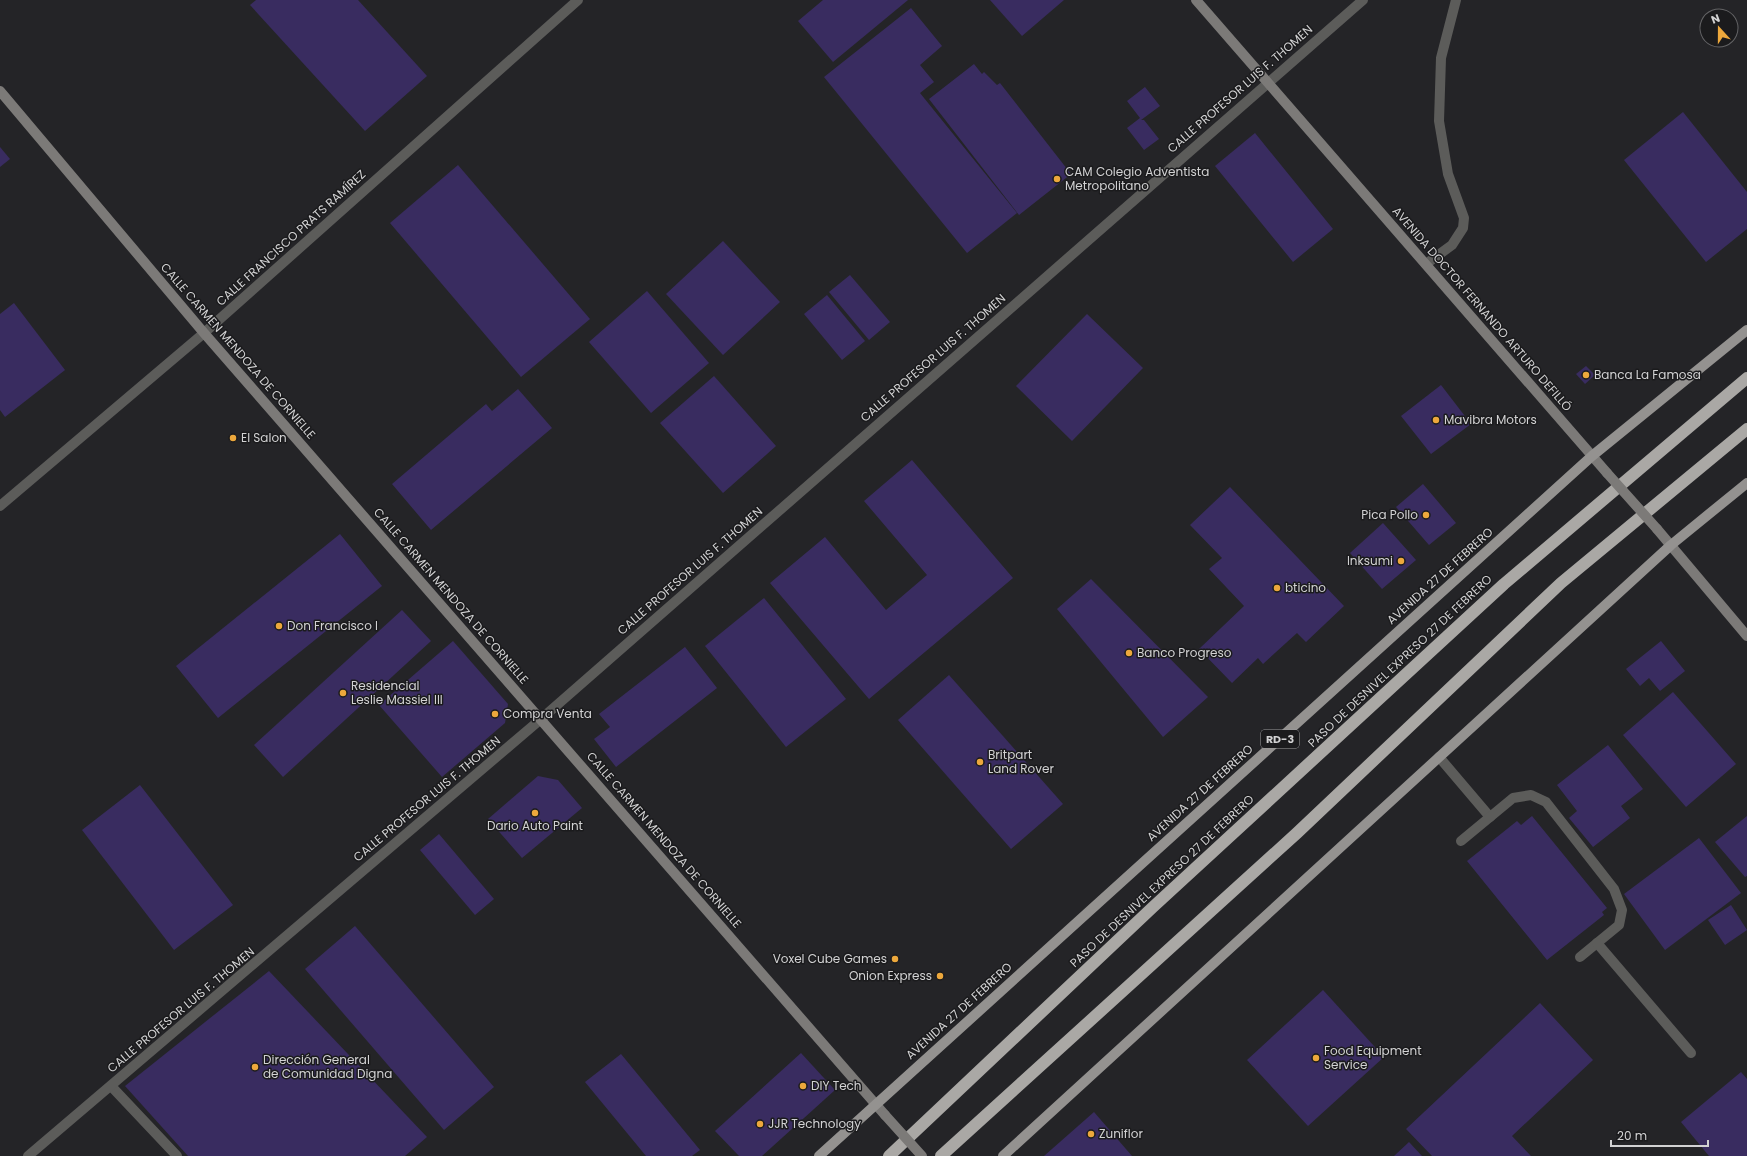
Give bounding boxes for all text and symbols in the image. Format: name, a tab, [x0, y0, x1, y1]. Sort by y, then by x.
north arrow	[1699, 8, 1739, 48]
text: N	[1709, 10, 1722, 28]
street label: CALLE PROFESOR LUIS F. THOMEN	[1163, 21, 1316, 156]
place label: CAM Colegio Adventista Metropolitano	[1065, 163, 1209, 194]
street label: CALLE FRANCISCO PRATS RAMÍREZ	[212, 166, 369, 309]
marker: CAM Colegio Adventista Metropolitano	[1052, 174, 1062, 184]
street label: AVENIDA DOCTOR FERNANDO ARTURO DEFILLÓ	[1389, 203, 1576, 415]
street label: CALLE CARMEN MENDOZA DE CORNIELLE	[157, 259, 320, 442]
street label: CALLE PROFESOR LUIS F. THOMEN	[856, 290, 1009, 425]
place label: Banca La Famosa	[1594, 366, 1701, 383]
marker: Banca La Famosa	[1581, 370, 1591, 380]
place label: Mavibra Motors	[1444, 411, 1537, 428]
marker: Mavibra Motors	[1431, 415, 1441, 425]
place label: El Salon	[241, 429, 287, 446]
marker: El Salon	[228, 433, 238, 443]
street label: CALLE PROFESOR LUIS F. THOMEN	[613, 503, 766, 638]
street label: CALLE CARMEN MENDOZA DE CORNIELLE	[370, 504, 533, 687]
place label: Pica Pollo	[1361, 506, 1418, 523]
marker: Pica Pollo	[1421, 510, 1431, 520]
street label: AVENIDA 27 DE FEBRERO	[1383, 523, 1497, 628]
place label: Inksumi	[1347, 552, 1393, 569]
marker: Inksumi	[1396, 556, 1406, 566]
street label: PASO DE DESNIVEL EXPRESO 27 DE FEBRERO	[1304, 570, 1495, 751]
place label: bticino	[1285, 579, 1326, 596]
marker: bticino	[1272, 583, 1282, 593]
place label: Don Francisco I	[287, 617, 378, 634]
marker: Don Francisco I	[274, 621, 284, 631]
place label: Banco Progreso	[1137, 644, 1232, 661]
marker: Banco Progreso	[1124, 648, 1134, 658]
place label: Residencial Leslie Massiel III	[351, 677, 443, 708]
marker: Residencial Leslie Massiel III	[338, 688, 348, 698]
place label: Compra Venta	[503, 705, 592, 722]
marker: Compra Venta	[490, 709, 500, 719]
road number: RD-3	[1261, 730, 1299, 748]
street label: CALLE PROFESOR LUIS F. THOMEN	[349, 732, 504, 865]
street label: AVENIDA 27 DE FEBRERO	[1143, 740, 1257, 845]
place label: Britpart Land Rover	[988, 746, 1054, 777]
street label: CALLE CARMEN MENDOZA DE CORNIELLE	[583, 748, 746, 931]
marker: Britpart Land Rover	[975, 757, 985, 767]
street label: PASO DE DESNIVEL EXPRESO 27 DE FEBRERO	[1066, 790, 1257, 971]
marker: Dario Auto Paint	[530, 808, 540, 818]
place label: Dario Auto Paint	[487, 817, 583, 834]
street label: CALLE PROFESOR LUIS F. THOMEN	[103, 943, 258, 1076]
place label: Voxel Cube Games	[773, 950, 887, 967]
marker: Voxel Cube Games	[890, 954, 900, 964]
street label: AVENIDA 27 DE FEBRERO	[902, 958, 1016, 1063]
place label: Onion Express	[849, 967, 932, 984]
marker: Onion Express	[935, 971, 945, 981]
place label: Food Equipment Service	[1324, 1042, 1422, 1073]
place label: Dirección General de Comunidad Digna	[263, 1051, 392, 1082]
marker: Food Equipment Service	[1311, 1053, 1321, 1063]
marker: Dirección General de Comunidad Digna	[250, 1062, 260, 1072]
place label: DIY Tech	[811, 1077, 862, 1094]
marker: DIY Tech	[798, 1081, 808, 1091]
place label: JJR Technology	[768, 1115, 861, 1132]
marker: JJR Technology	[755, 1119, 765, 1129]
scale bar	[1611, 1122, 1708, 1148]
place label: Zuniflor	[1099, 1125, 1143, 1142]
text: 20 m	[1617, 1127, 1647, 1144]
marker: Zuniflor	[1086, 1129, 1096, 1139]

